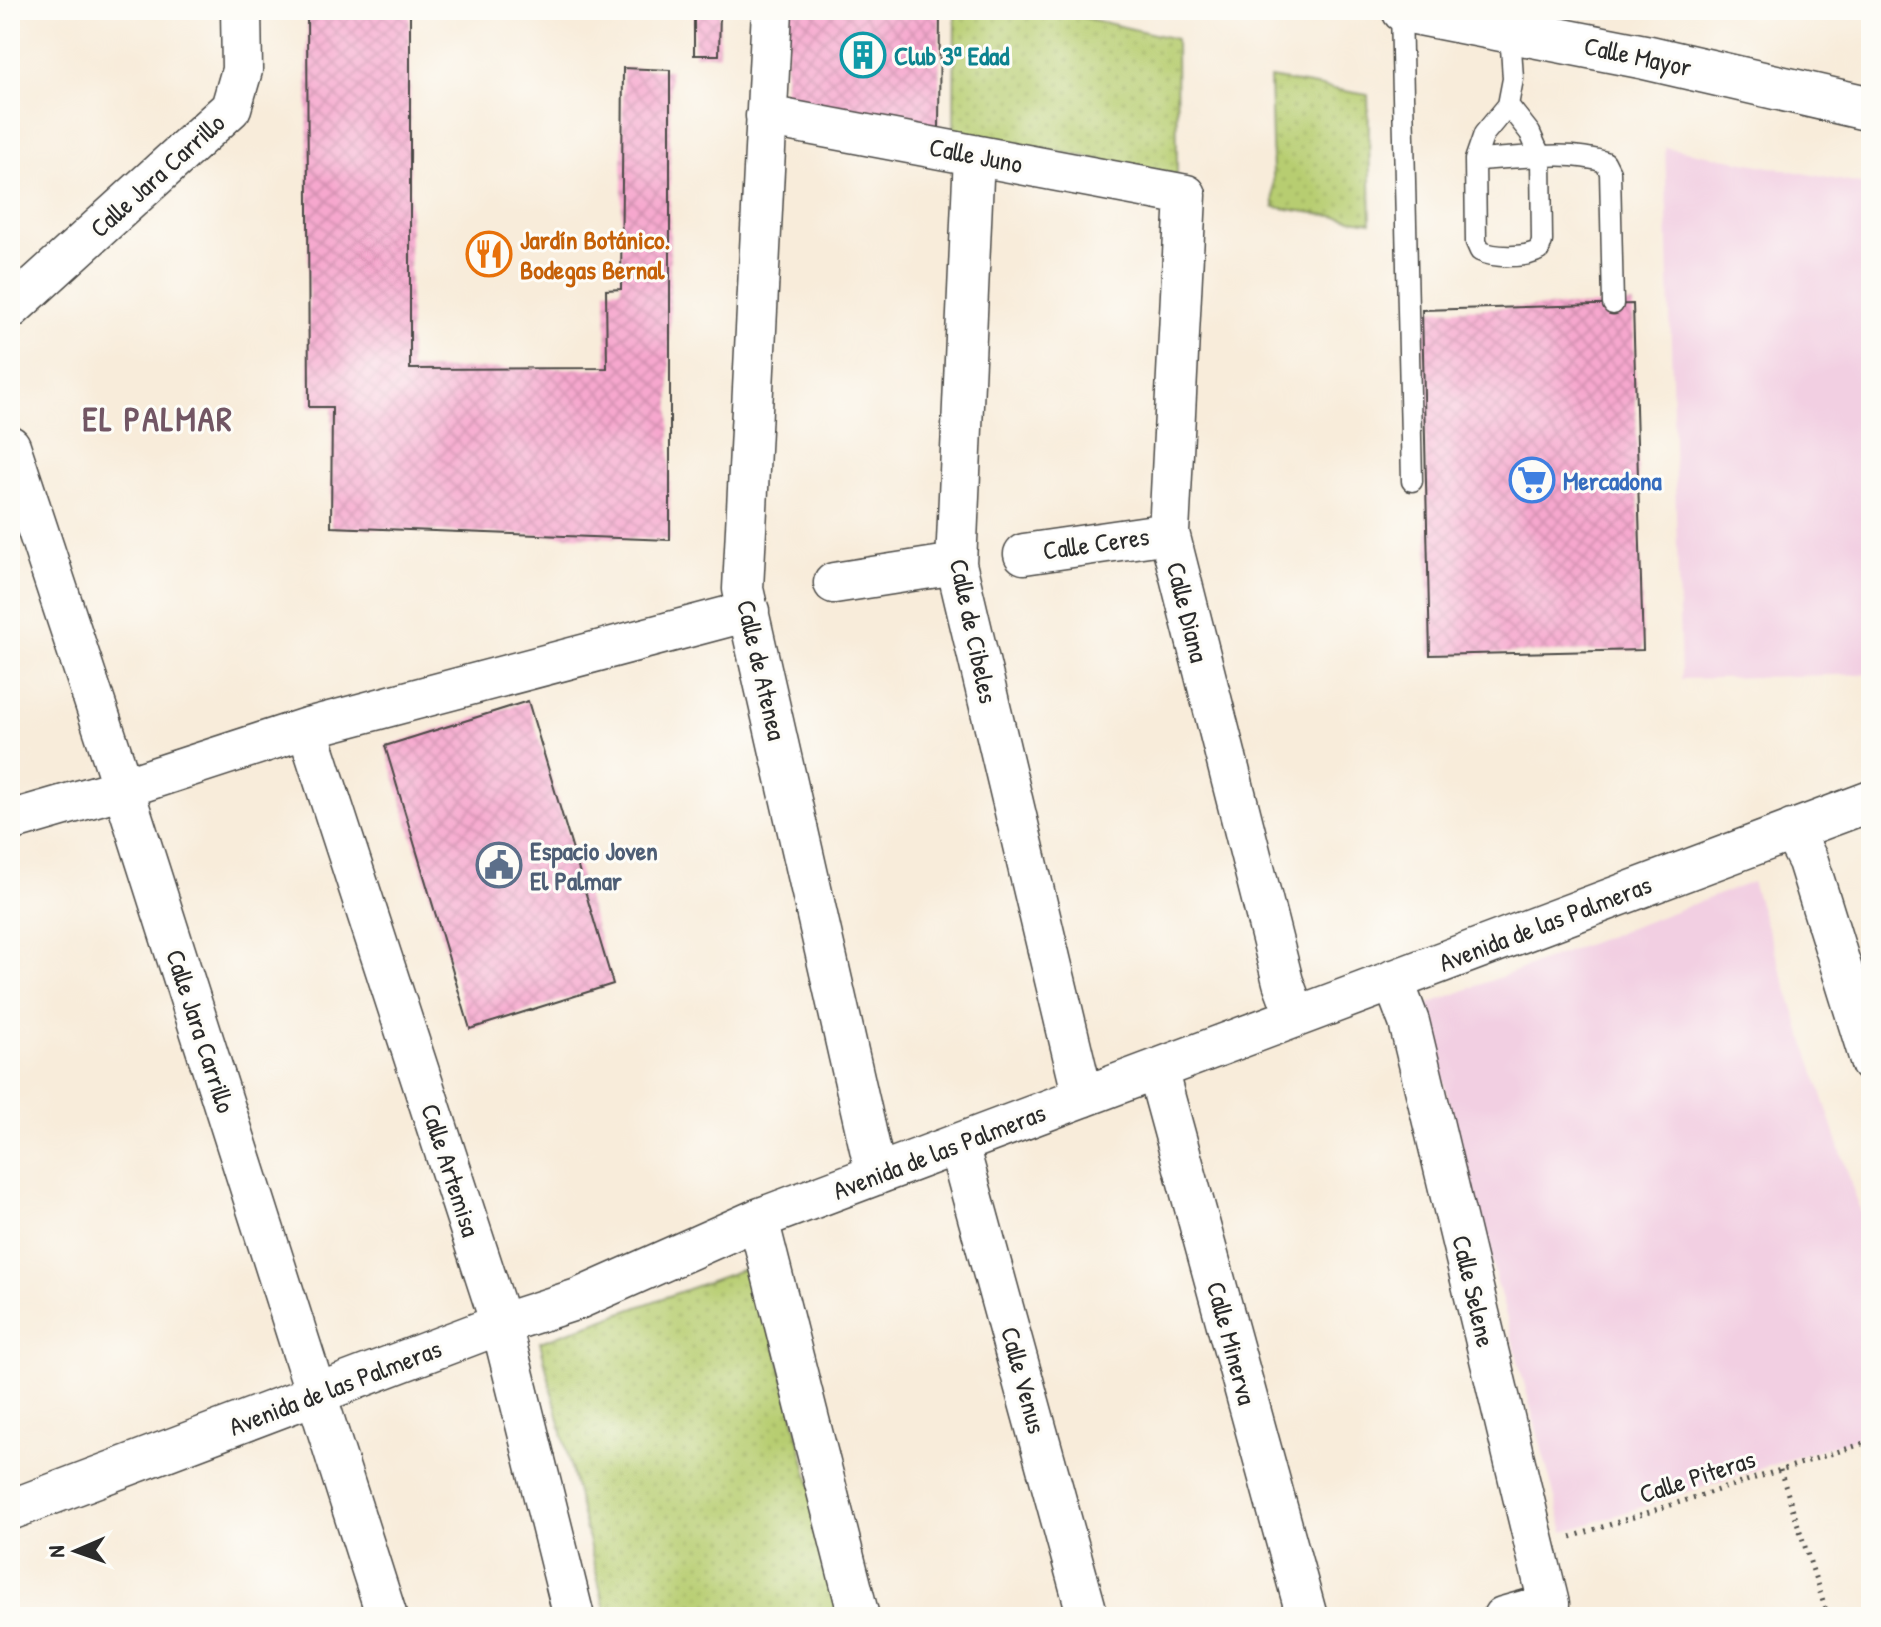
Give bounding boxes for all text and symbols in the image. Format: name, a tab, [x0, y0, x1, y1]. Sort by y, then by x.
street label: Calle Mayor	[1581, 28, 1695, 84]
building icon: Club 3ª Edad	[839, 31, 887, 79]
place label: Club 3ª Edad	[894, 38, 1010, 73]
street label: Calle Jara Carrillo	[82, 105, 232, 245]
street label: Calle Juno	[926, 129, 1026, 181]
place label: Jardín Botánico. Bodegas Bernal	[520, 222, 670, 288]
restaurant icon: Jardín Botánico. Bodegas Bernal	[465, 230, 513, 278]
district label: EL PALMAR	[82, 396, 234, 442]
supermarket icon: Mercadona	[1508, 456, 1556, 504]
place label: Mercadona	[1563, 463, 1662, 498]
street label: Calle Ceres	[1041, 518, 1151, 568]
street label: Calle de Cibeles	[942, 556, 1006, 706]
street label: Calle Diana	[1159, 558, 1217, 666]
street label: Calle de Atenea	[729, 597, 795, 743]
place label: Espacio Joven El Palmar	[530, 833, 658, 898]
public building icon: Espacio Joven El Palmar	[475, 841, 523, 889]
street label: Avenida de las Palmeras	[1434, 866, 1656, 980]
street label: Calle Jara Carrillo	[158, 945, 244, 1117]
street label: Avenida de las Palmeras	[828, 1094, 1050, 1208]
street label: Calle Artemisa	[413, 1099, 489, 1241]
street label: Calle Selene	[1444, 1232, 1504, 1350]
street label: Calle Minerva	[1199, 1278, 1265, 1408]
street label: Calle Venus	[993, 1323, 1055, 1437]
street label: Avenida de las Palmeras	[224, 1330, 446, 1444]
street label: Calle Piteras	[1635, 1441, 1759, 1511]
north arrow	[36, 1511, 116, 1591]
text: N	[41, 1545, 71, 1558]

